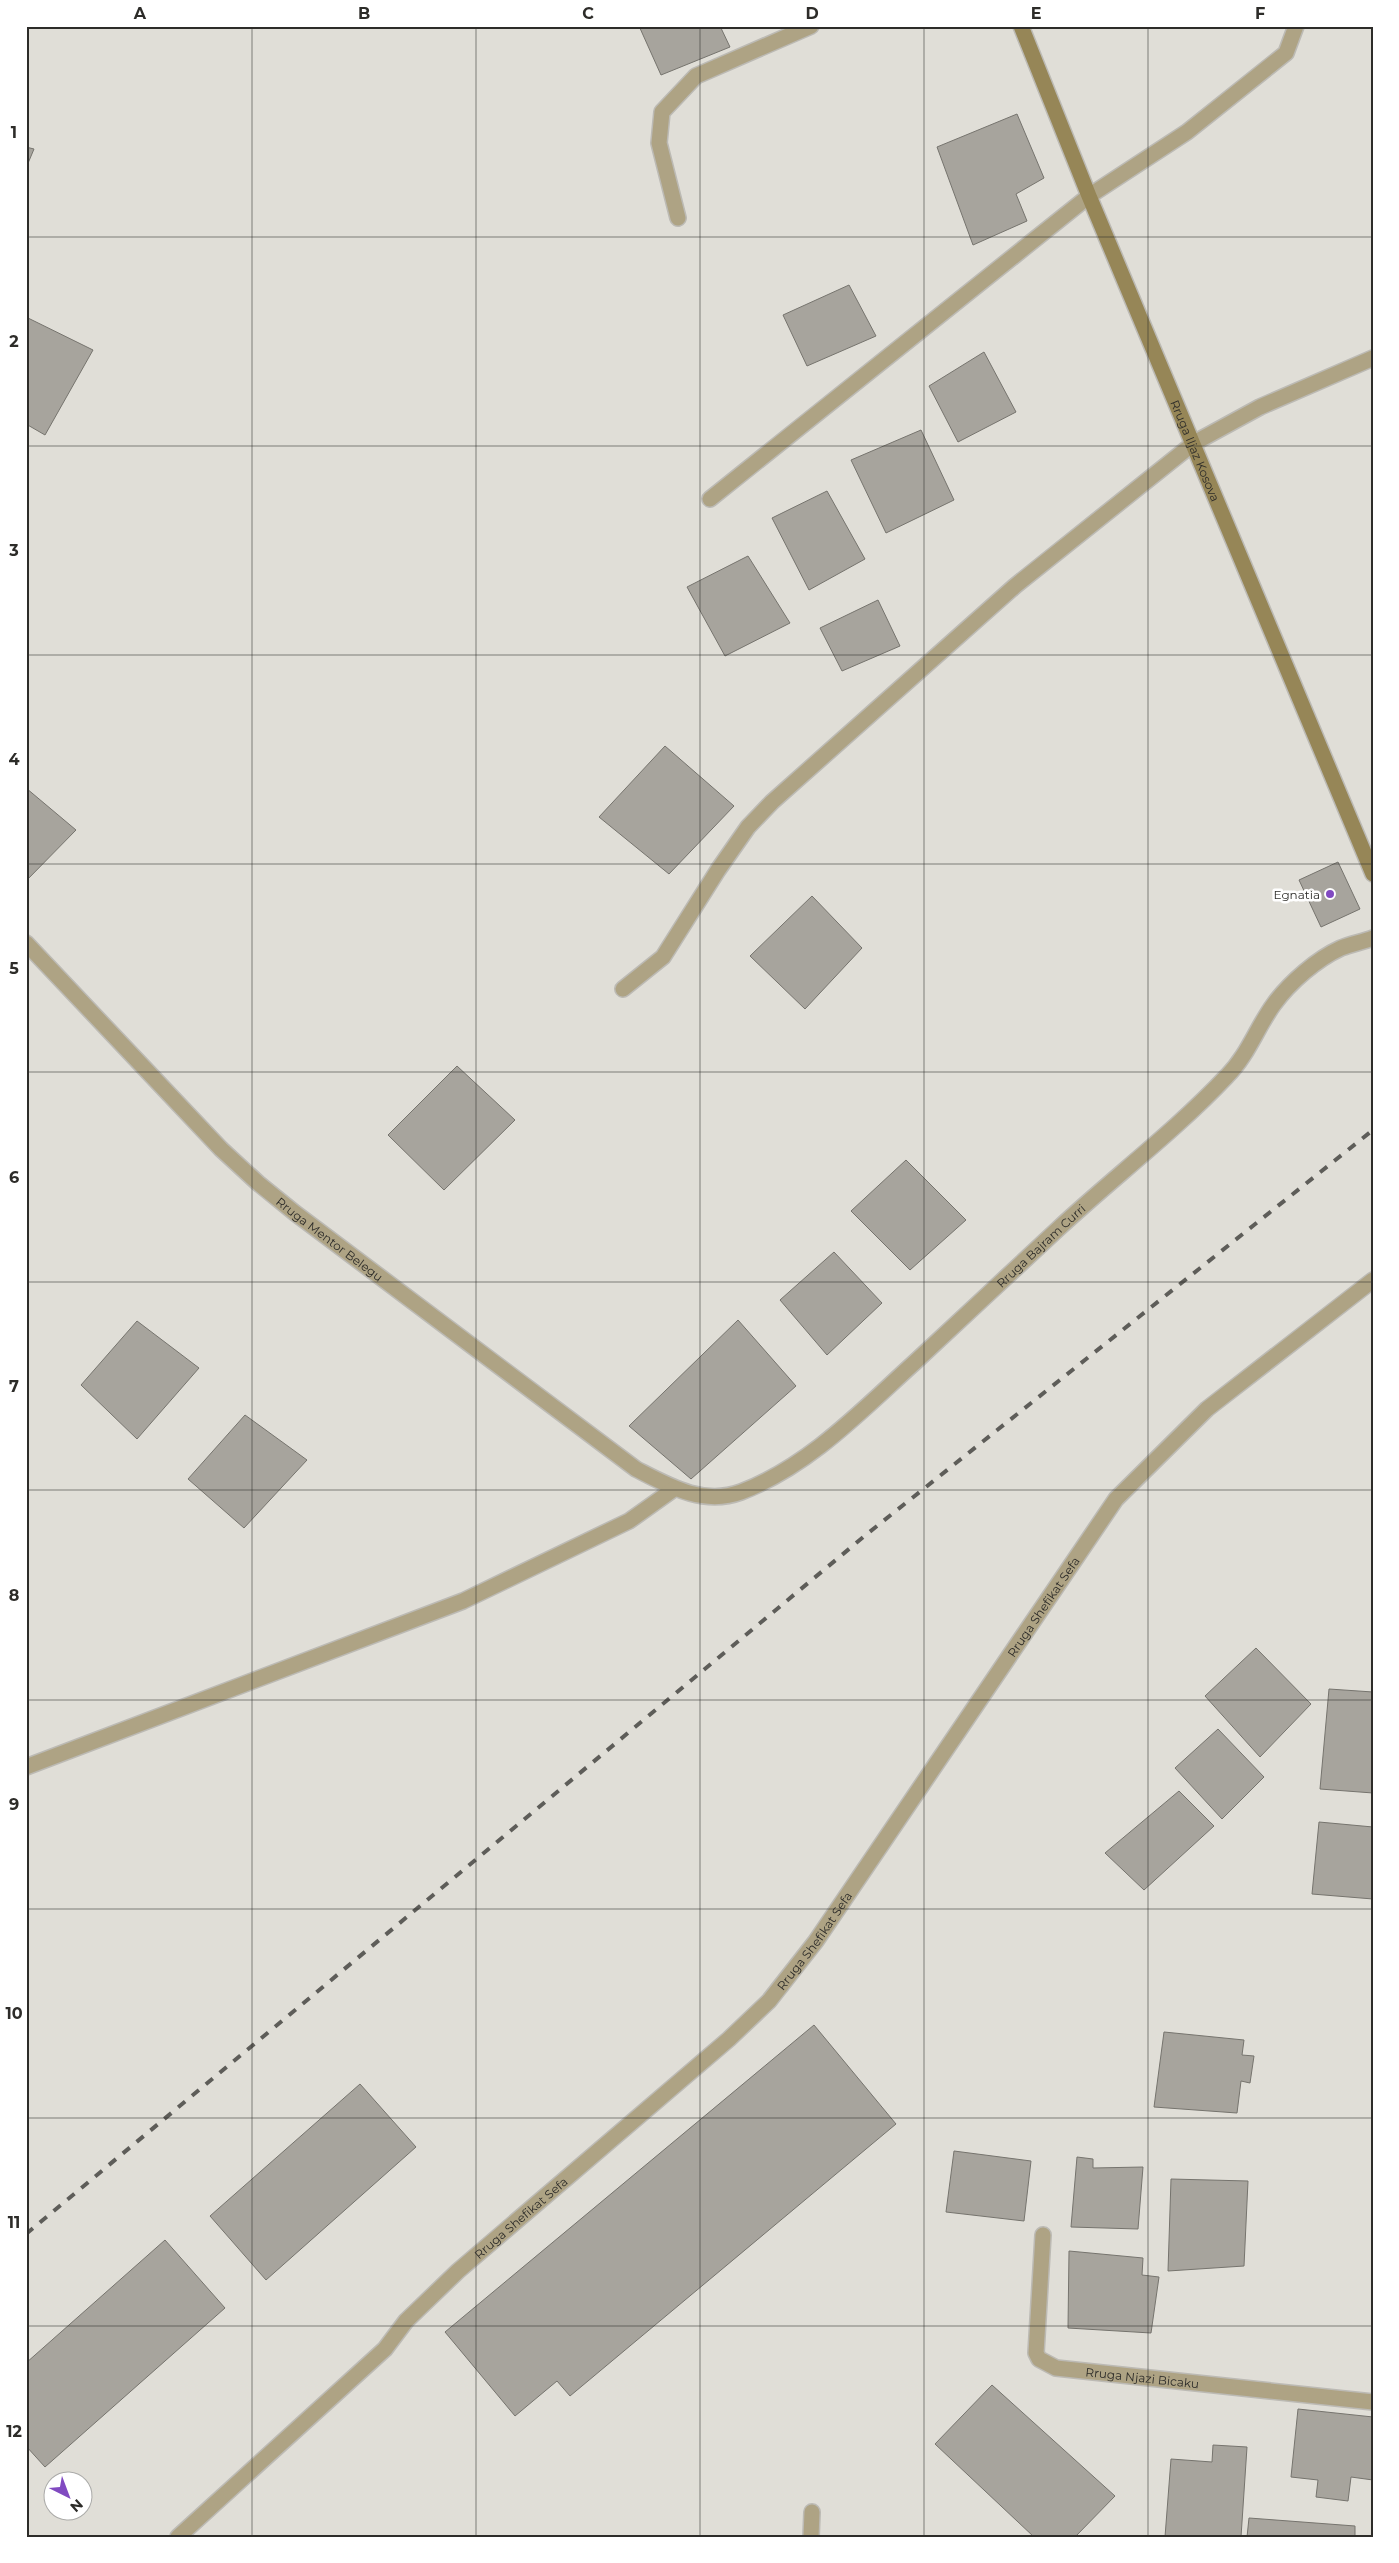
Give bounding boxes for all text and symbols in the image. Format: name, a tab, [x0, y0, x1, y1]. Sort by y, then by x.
text: A	[133, 4, 147, 23]
text: B	[358, 4, 370, 23]
text: C	[582, 4, 594, 23]
text: D	[805, 4, 819, 23]
text: E	[1031, 4, 1041, 23]
text: F	[1255, 4, 1265, 23]
text: 1	[11, 123, 17, 142]
text: 2	[9, 332, 19, 351]
street label: Rruga Iljaz Kosova	[1168, 397, 1224, 504]
text: 3	[8, 541, 19, 560]
text: 4	[8, 750, 20, 769]
place label: Egnatia	[1273, 887, 1320, 902]
marker: Egnatia	[1324, 888, 1336, 900]
text: 5	[9, 959, 19, 978]
text: 6	[9, 1168, 19, 1187]
street label: Rruga Mentor Belegu	[273, 1194, 386, 1284]
street label: Rruga Bajram Curri	[993, 1201, 1088, 1290]
text: 7	[9, 1377, 19, 1396]
street label: Rruga Shefikat Sefa	[1004, 1554, 1082, 1660]
text: 8	[9, 1586, 19, 1605]
text: 9	[9, 1795, 19, 1814]
street label: Rruga Shefikat Sefa	[773, 1889, 855, 1993]
text: 10	[5, 2004, 23, 2023]
street label: Rruga Shefikat Sefa	[471, 2173, 570, 2262]
text: 11	[8, 2213, 20, 2232]
street label: Rruga Njazi Bicaku	[1085, 2364, 1200, 2391]
text: 12	[6, 2422, 22, 2441]
north arrow	[42, 2470, 92, 2520]
text: N	[66, 2495, 87, 2516]

